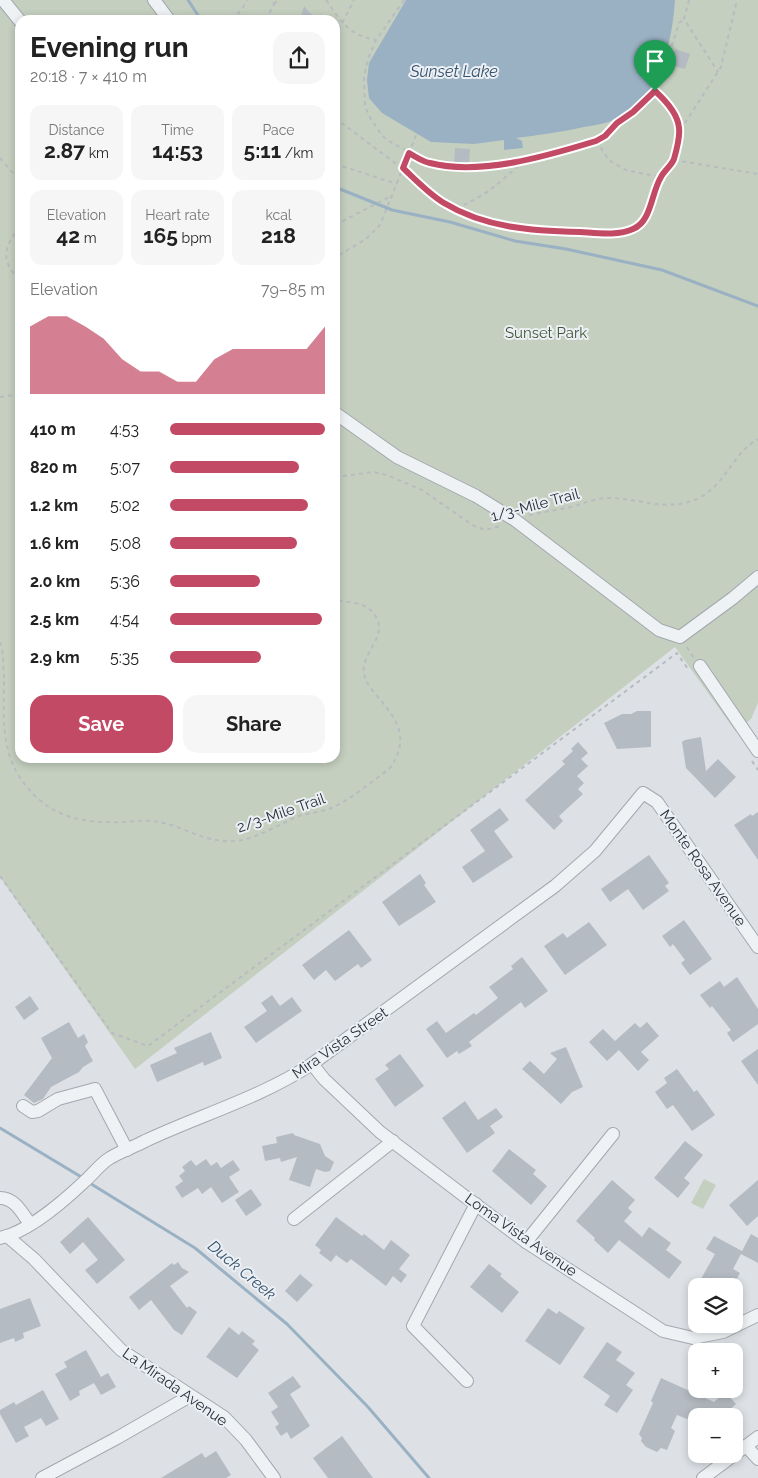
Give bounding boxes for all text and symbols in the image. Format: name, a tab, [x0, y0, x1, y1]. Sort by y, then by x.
text: Evening run	[30, 31, 189, 64]
button: share	[273, 32, 325, 84]
pin	[634, 40, 676, 91]
icon: arrive	[641, 47, 669, 75]
water label: Sunset Lake	[409, 62, 498, 81]
text: 20:18 · 7 × 410 m	[30, 67, 147, 86]
text: Distance	[48, 122, 105, 138]
text: Time	[161, 122, 194, 138]
text: Pace	[262, 122, 295, 138]
text: 2.87	[44, 138, 85, 163]
text: 14:53	[152, 138, 203, 163]
text: 5:11	[244, 138, 281, 163]
text: km	[85, 145, 109, 161]
text: /km	[281, 145, 313, 161]
text: Elevation	[47, 207, 106, 223]
text: Heart rate	[145, 207, 210, 223]
text: kcal	[265, 207, 292, 223]
text: 42	[56, 223, 80, 248]
text: 165	[143, 223, 178, 248]
text: 218	[261, 223, 296, 248]
text: m	[80, 230, 97, 246]
text: bpm	[178, 230, 212, 246]
text: Elevation	[30, 280, 98, 299]
text: 79–85 m	[261, 280, 325, 299]
park label: Sunset Park	[505, 324, 587, 342]
text: 410 m	[30, 420, 76, 439]
text: 4:53	[110, 420, 139, 439]
text: 820 m	[30, 458, 77, 477]
text: 5:07	[110, 458, 140, 477]
street label: 1/3-Mile Trail	[489, 484, 582, 525]
text: 1.2 km	[30, 496, 78, 515]
text: 5:02	[110, 496, 140, 515]
text: 1.6 km	[30, 534, 79, 553]
text: 5:08	[110, 534, 141, 553]
text: 2.0 km	[30, 572, 80, 591]
text: 5:36	[110, 572, 140, 591]
text: 2.5 km	[30, 610, 79, 629]
text: 4:54	[110, 610, 139, 629]
text: 2.9 km	[30, 648, 80, 667]
text: 5:35	[110, 648, 139, 667]
button: Save	[30, 695, 173, 753]
button: Share	[183, 695, 325, 753]
street label: 2/3-Mile Trail	[235, 789, 328, 836]
street label: Monte Rosa Avenue	[656, 806, 750, 930]
street label: Mira Vista Street	[289, 1003, 391, 1083]
street label: Loma Vista Avenue	[461, 1190, 581, 1281]
water label: Duck Creek	[204, 1236, 280, 1304]
map controls	[688, 1278, 743, 1463]
button: layers	[688, 1278, 743, 1333]
button: +	[688, 1343, 743, 1398]
street label: La Mirada Avenue	[119, 1344, 231, 1430]
button: −	[688, 1408, 743, 1463]

